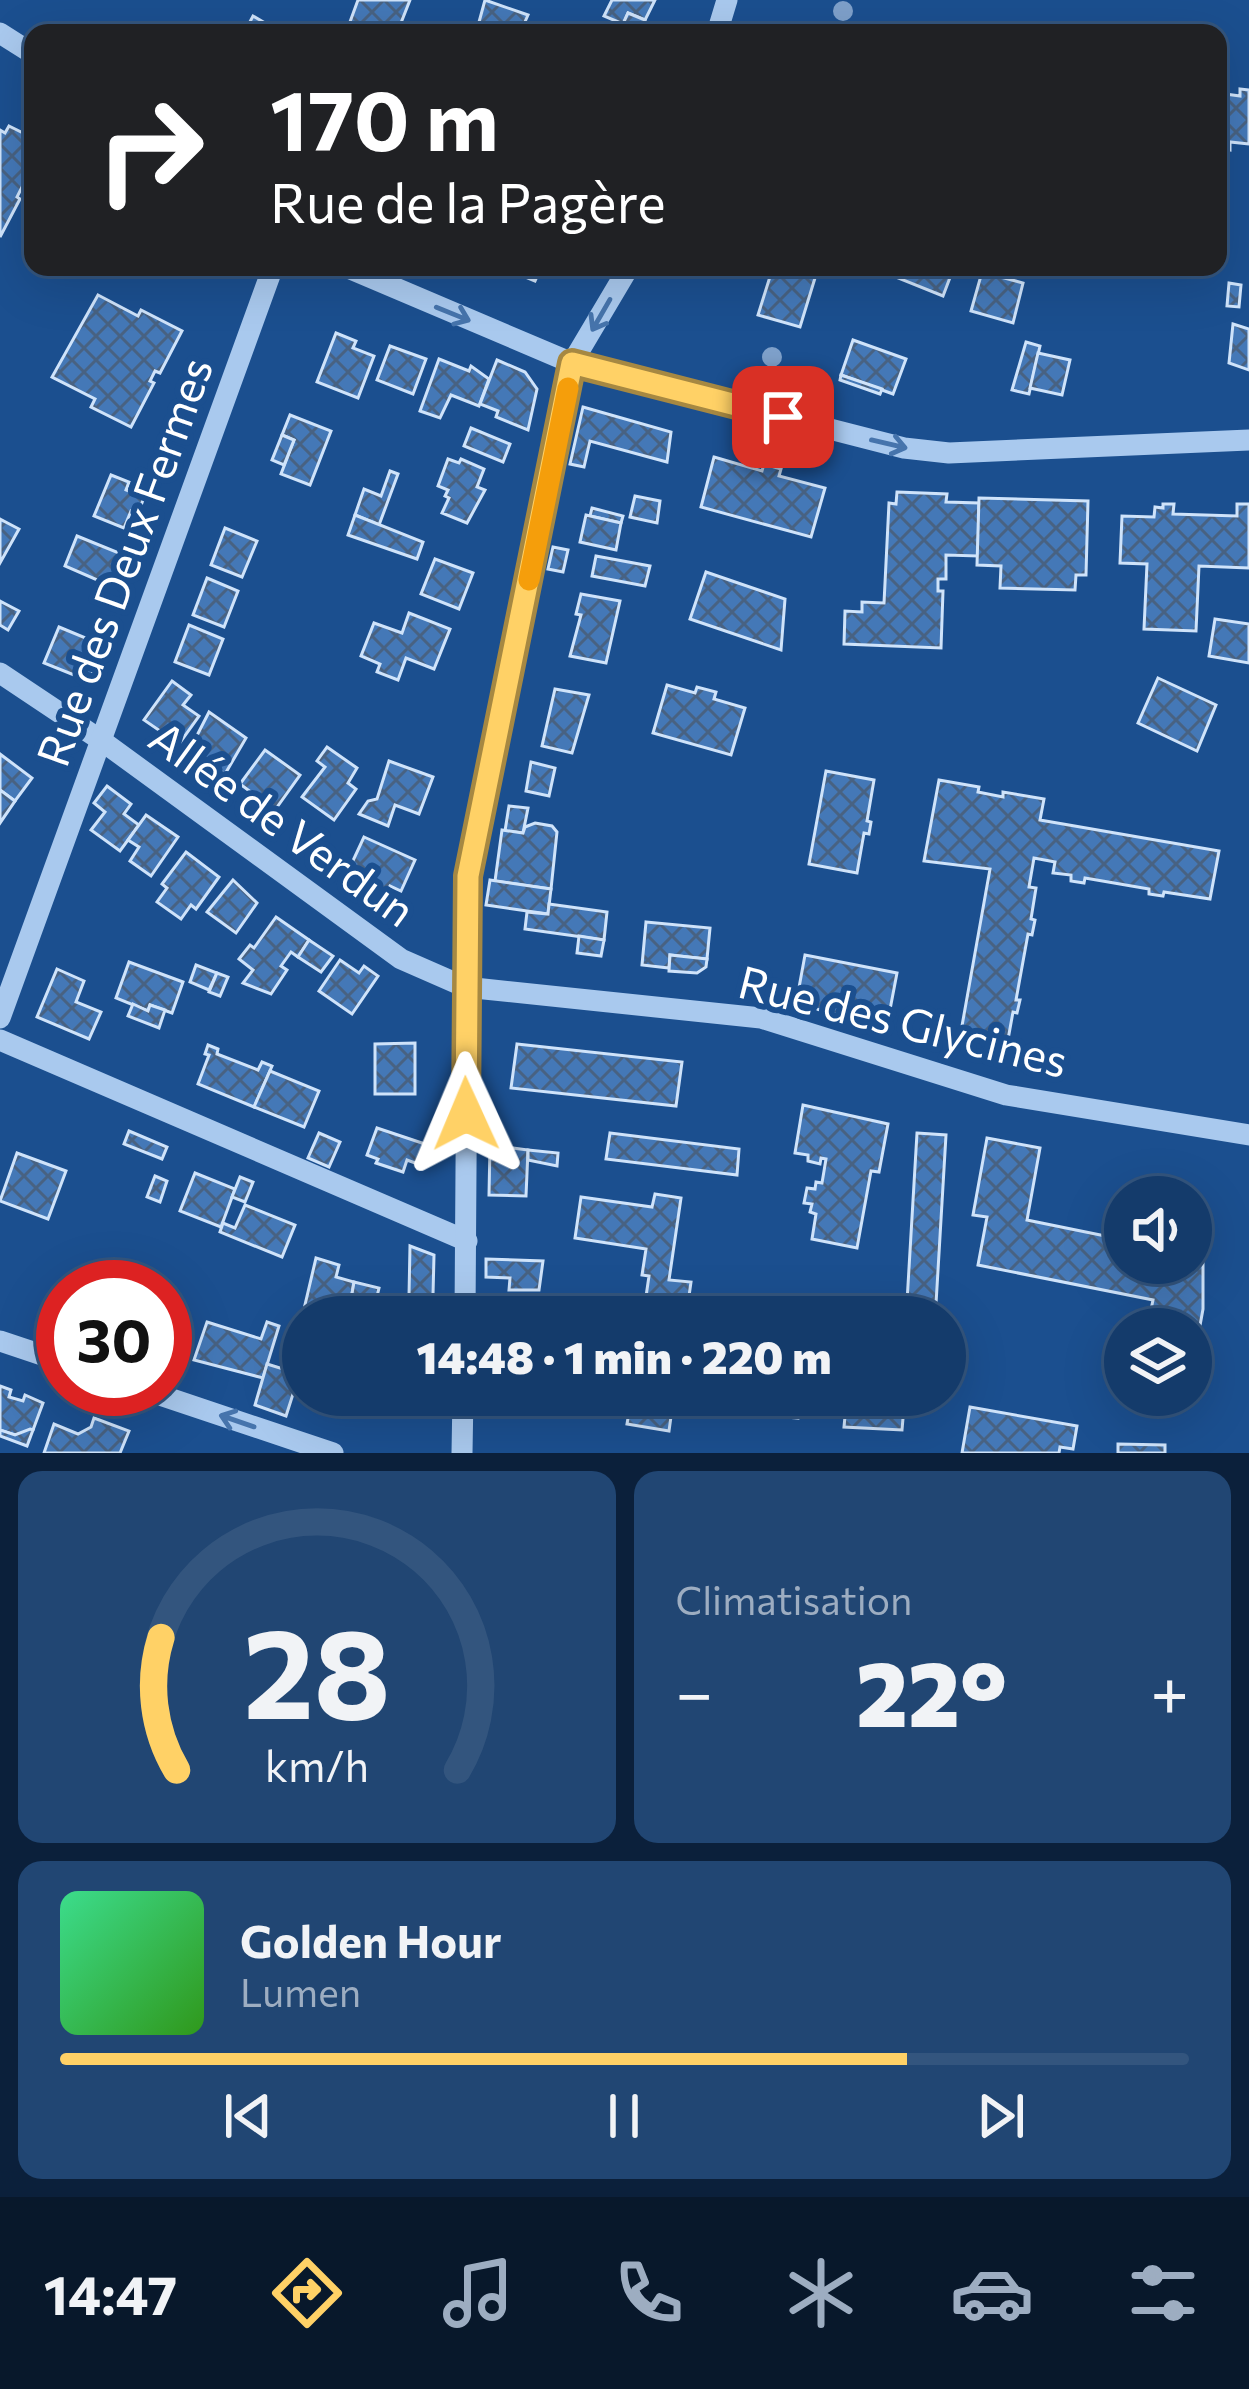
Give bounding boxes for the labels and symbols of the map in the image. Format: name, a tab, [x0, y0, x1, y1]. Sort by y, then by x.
one-way arrow	[589, 297, 613, 331]
one-way arrow	[433, 305, 470, 326]
street label: Rue des Deux Fermes	[23, 349, 222, 773]
pin	[732, 366, 834, 468]
one-way arrow	[870, 434, 908, 456]
street label: Allée de Verdun	[140, 707, 427, 936]
street label: Rue des Glycines	[733, 952, 1074, 1087]
position arrow	[403, 1051, 529, 1177]
speed limit sign: 30	[36, 1260, 192, 1416]
one-way arrow	[220, 1409, 257, 1430]

